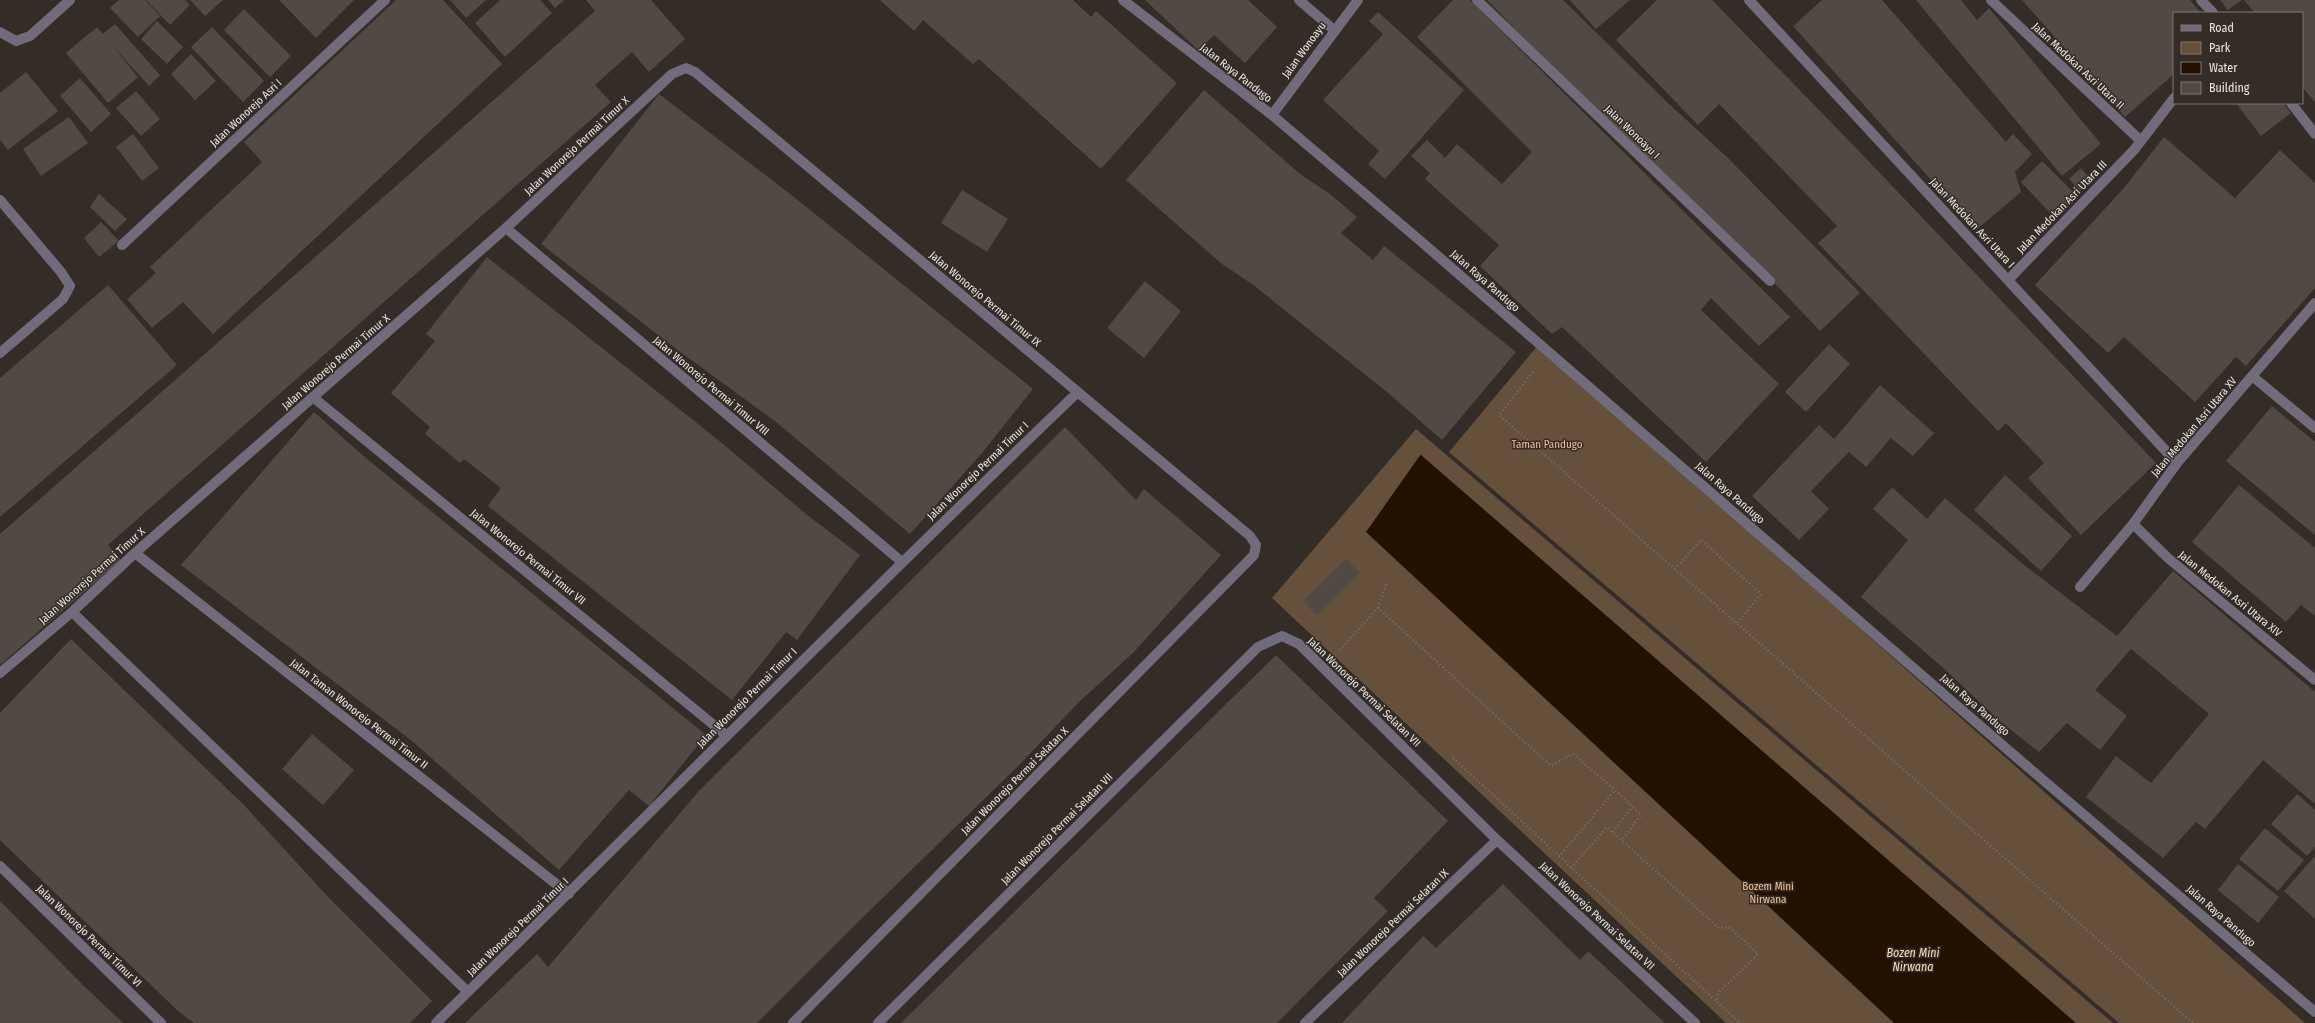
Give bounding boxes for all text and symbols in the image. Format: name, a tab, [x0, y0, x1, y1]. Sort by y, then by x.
legend	[2173, 12, 2303, 104]
street label: Jalan Wonoayu	[1279, 19, 1329, 81]
street label: Jalan Medokan Asri Utara II	[2029, 20, 2127, 112]
text: Road	[2209, 21, 2234, 35]
street label: Jalan Raya Pandugo	[1198, 41, 1275, 105]
text: Park	[2209, 41, 2231, 55]
text: Water	[2209, 61, 2238, 75]
street label: Jalan Wonorejo Asri I	[208, 77, 284, 149]
text: Building	[2209, 81, 2250, 95]
street label: Jalan Wonorejo Permai Timur X	[522, 94, 632, 198]
street label: Jalan Wonoayu I	[1602, 102, 1662, 162]
street label: Jalan Medokan Asri Utara III	[2014, 158, 2110, 256]
street label: Jalan Medokan Asri Utara I	[1927, 175, 2017, 271]
street label: Jalan Raya Pandugo	[1448, 247, 1522, 315]
street label: Jalan Wonorejo Permai Timur IX	[927, 249, 1044, 350]
street label: Jalan Wonorejo Permai Timur X	[280, 311, 393, 412]
street label: Jalan Wonorejo Permai Timur VIII	[650, 334, 772, 438]
street label: Jalan Medokan Asri Utara XV	[2148, 374, 2240, 479]
street label: Jalan Wonorejo Permai Timur I	[925, 419, 1031, 523]
park label: Taman Pandugo	[1512, 438, 1583, 451]
street label: Jalan Raya Pandugo	[1693, 459, 1767, 527]
street label: Jalan Wonorejo Permai Timur VII	[468, 507, 588, 607]
street label: Jalan Wonorejo Permai Timur X	[36, 524, 148, 627]
street label: Jalan Medokan Asri Utara XIV	[2176, 548, 2285, 640]
street label: Jalan Wonorejo Permai Selatan VII	[1305, 634, 1423, 750]
street label: Jalan Wonorejo Permai Timur I	[694, 645, 800, 751]
street label: Jalan Taman Wonorejo Permai Timur II	[288, 656, 430, 772]
street label: Jalan Raya Pandugo	[1938, 671, 2012, 739]
street label: Jalan Wonorejo Permai Selatan X	[959, 724, 1072, 837]
street label: Jalan Wonorejo Permai Selatan VII	[999, 771, 1115, 887]
street label: Jalan Wonorejo Permai Selatan VII	[1537, 859, 1657, 973]
street label: Jalan Wonorejo Permai Selatan IX	[1335, 866, 1452, 979]
street label: Jalan Wonorejo Permai Timur I	[465, 875, 571, 979]
park label: Bozem Mini Nirwana	[1742, 880, 1794, 906]
street label: Jalan Wonorejo Permai Timur VI	[34, 882, 144, 990]
street label: Jalan Raya Pandugo	[2184, 882, 2258, 950]
water label: Bozen Mini Nirwana	[1887, 946, 1939, 974]

